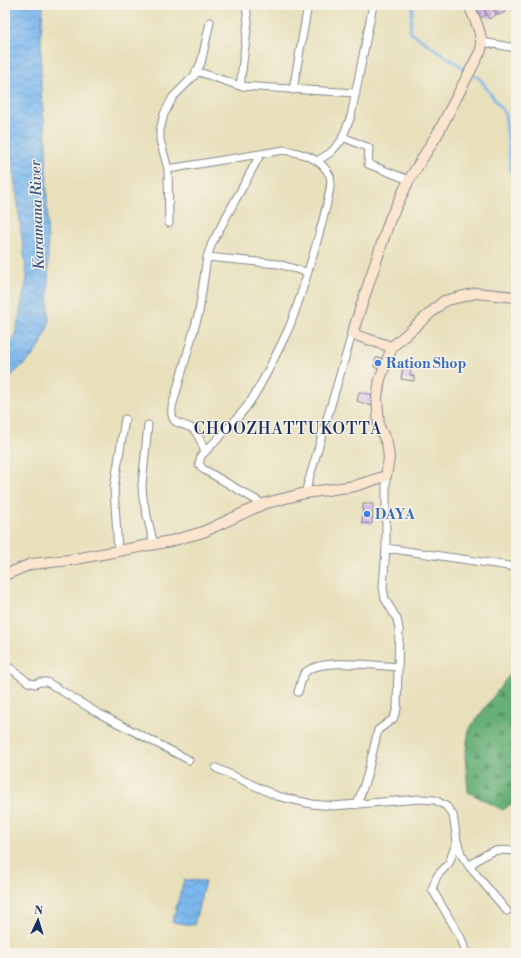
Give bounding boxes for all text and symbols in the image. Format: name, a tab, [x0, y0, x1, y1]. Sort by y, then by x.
water label: Karamana River	[26, 159, 49, 270]
place label: Ration Shop	[386, 355, 467, 373]
marker: Ration Shop	[373, 358, 383, 368]
district label: CHOOZHATTUKOTTA	[194, 419, 382, 439]
place label: DAYA	[375, 506, 416, 524]
marker: DAYA	[362, 509, 372, 519]
north arrow	[18, 900, 58, 940]
text: N	[34, 904, 44, 918]

